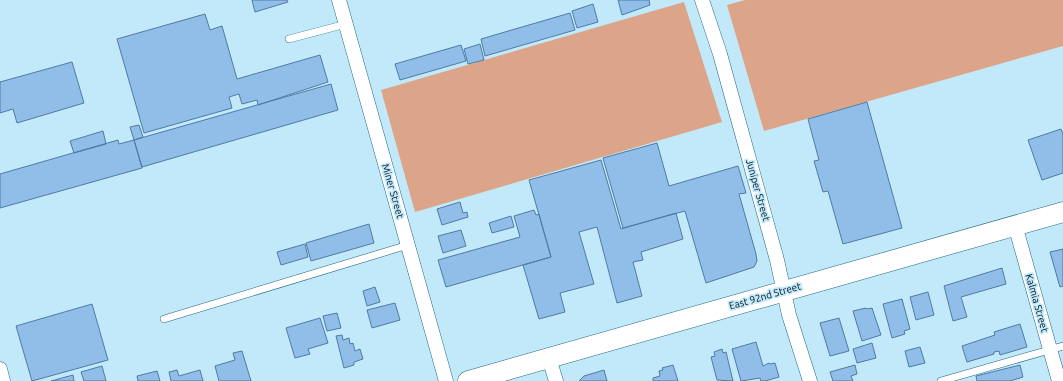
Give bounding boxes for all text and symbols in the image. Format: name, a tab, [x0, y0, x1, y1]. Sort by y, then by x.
street label: Juniper Street	[744, 158, 772, 222]
street label: Miner Street	[380, 162, 406, 220]
street label: Kalmia Street	[1023, 273, 1051, 334]
street label: East 92nd Street	[728, 280, 802, 312]

